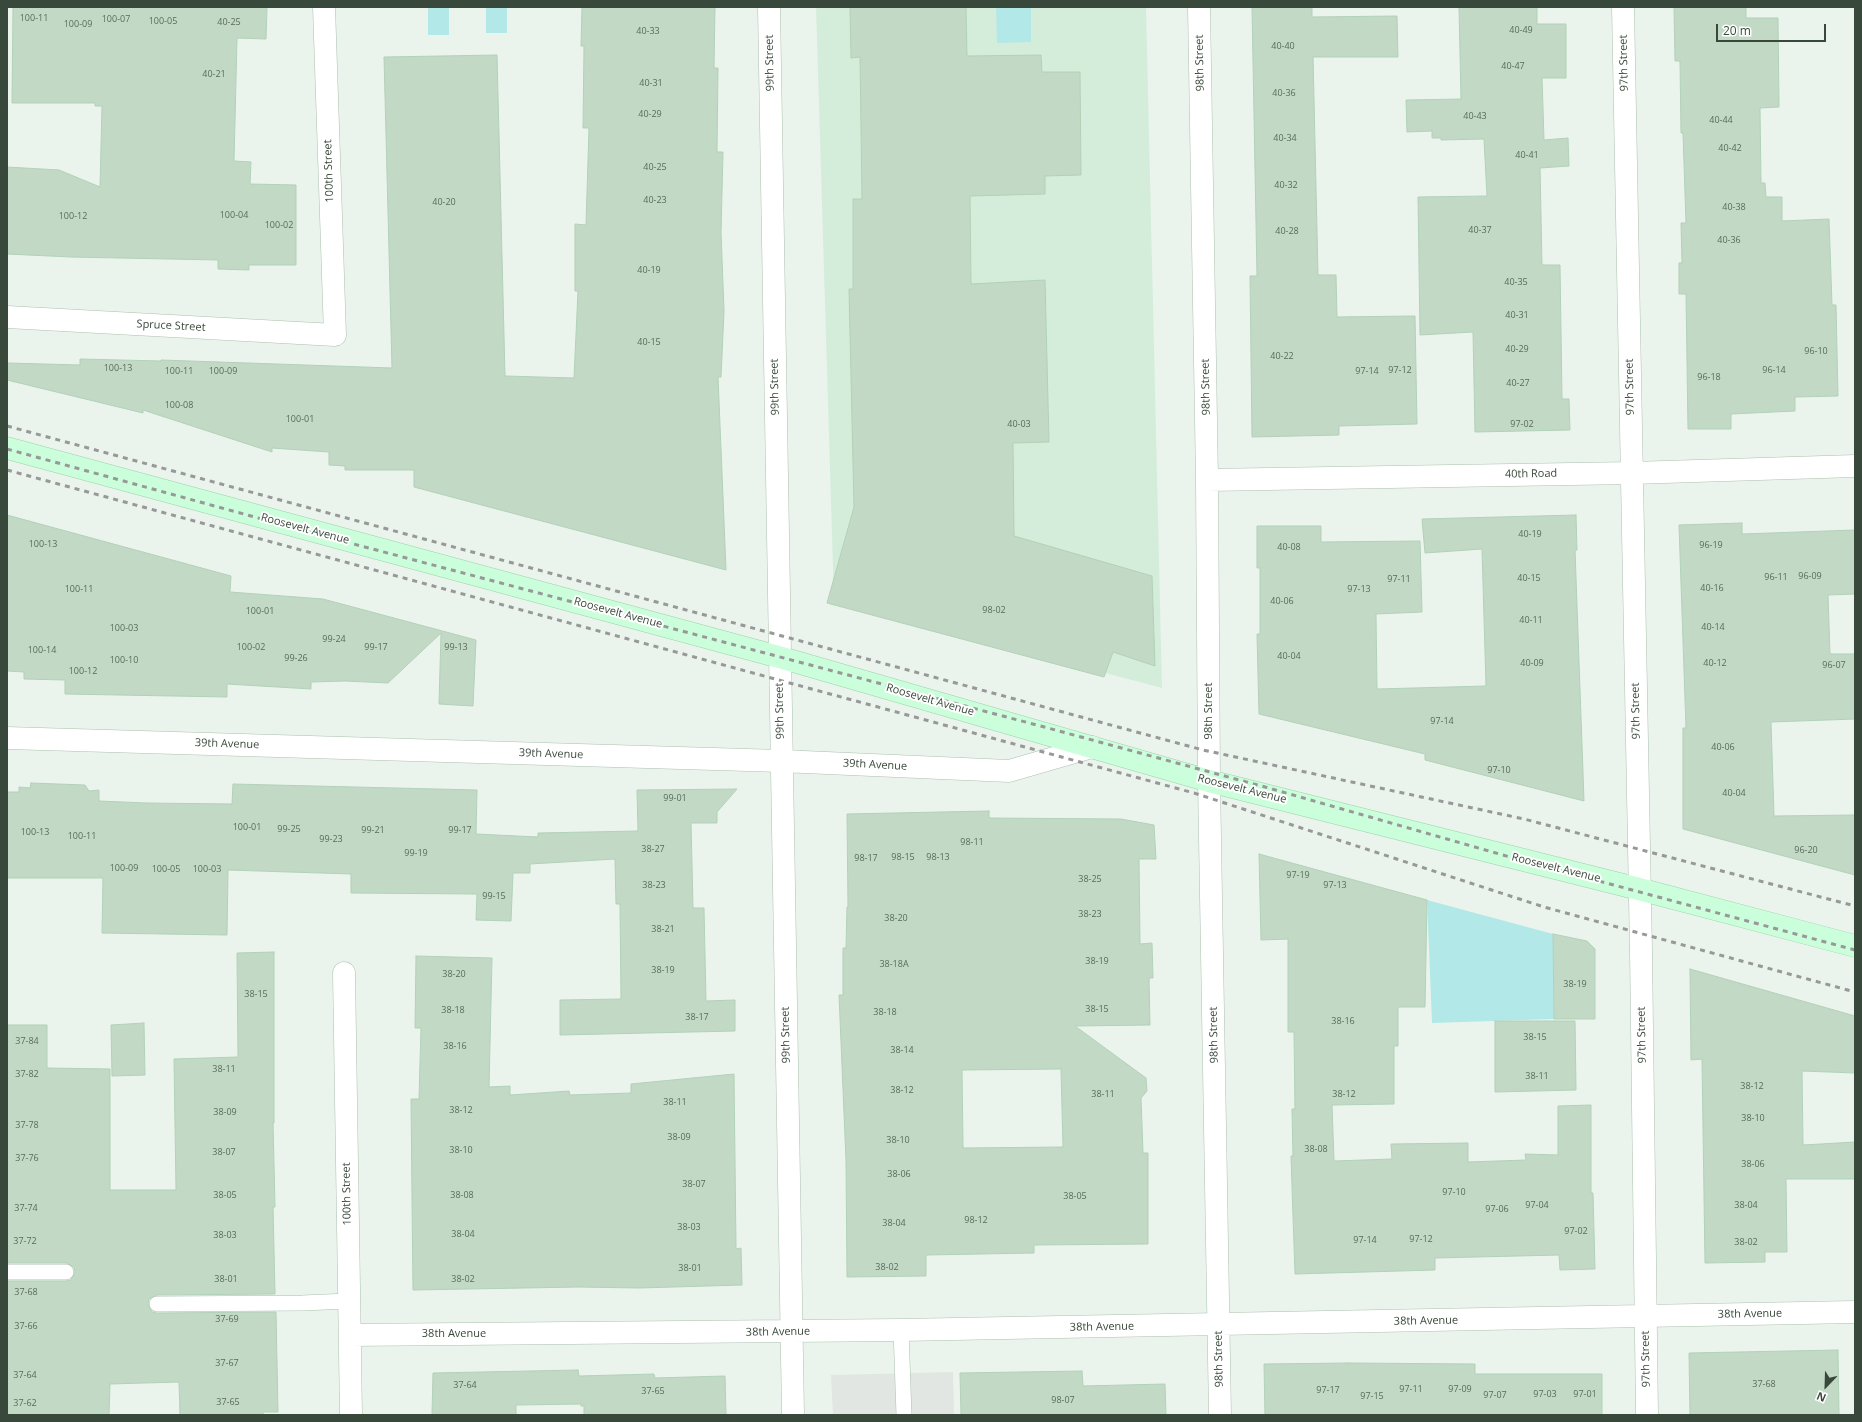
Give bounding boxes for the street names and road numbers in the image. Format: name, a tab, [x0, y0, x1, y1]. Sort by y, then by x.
street label: 99th Street	[763, 34, 777, 92]
street label: 98th Street	[1193, 34, 1207, 92]
street label: 97th Street	[1617, 34, 1631, 92]
street label: 100th Street	[321, 139, 337, 203]
street label: Spruce Street	[136, 318, 206, 334]
street label: 99th Street	[768, 358, 782, 416]
street label: 98th Street	[1199, 358, 1213, 416]
street label: 97th Street	[1623, 358, 1637, 416]
street label: 40th Road	[1505, 467, 1557, 481]
street label: Roosevelt Avenue	[259, 511, 351, 547]
street label: Roosevelt Avenue	[572, 595, 664, 631]
street label: Roosevelt Avenue	[884, 681, 976, 719]
street label: 99th Street	[773, 682, 787, 740]
street label: 97th Street	[1629, 682, 1643, 740]
street label: 98th Street	[1202, 683, 1216, 739]
street label: 39th Avenue	[195, 736, 259, 752]
street label: 39th Avenue	[519, 746, 583, 762]
street label: 39th Avenue	[842, 757, 908, 773]
street label: Roosevelt Avenue	[1196, 772, 1288, 806]
street label: Roosevelt Avenue	[1510, 851, 1602, 885]
street label: 99th Street	[779, 1006, 793, 1064]
street label: 98th Street	[1207, 1006, 1221, 1064]
street label: 97th Street	[1635, 1006, 1649, 1064]
street label: 100th Street	[340, 1162, 354, 1226]
street label: 38th Avenue	[1718, 1307, 1782, 1321]
street label: 38th Avenue	[1394, 1314, 1458, 1328]
street label: 38th Avenue	[1070, 1320, 1134, 1334]
street label: 38th Avenue	[746, 1325, 810, 1339]
street label: 38th Avenue	[422, 1327, 486, 1341]
street label: 98th Street	[1212, 1330, 1226, 1388]
street label: 97th Street	[1639, 1330, 1653, 1388]

